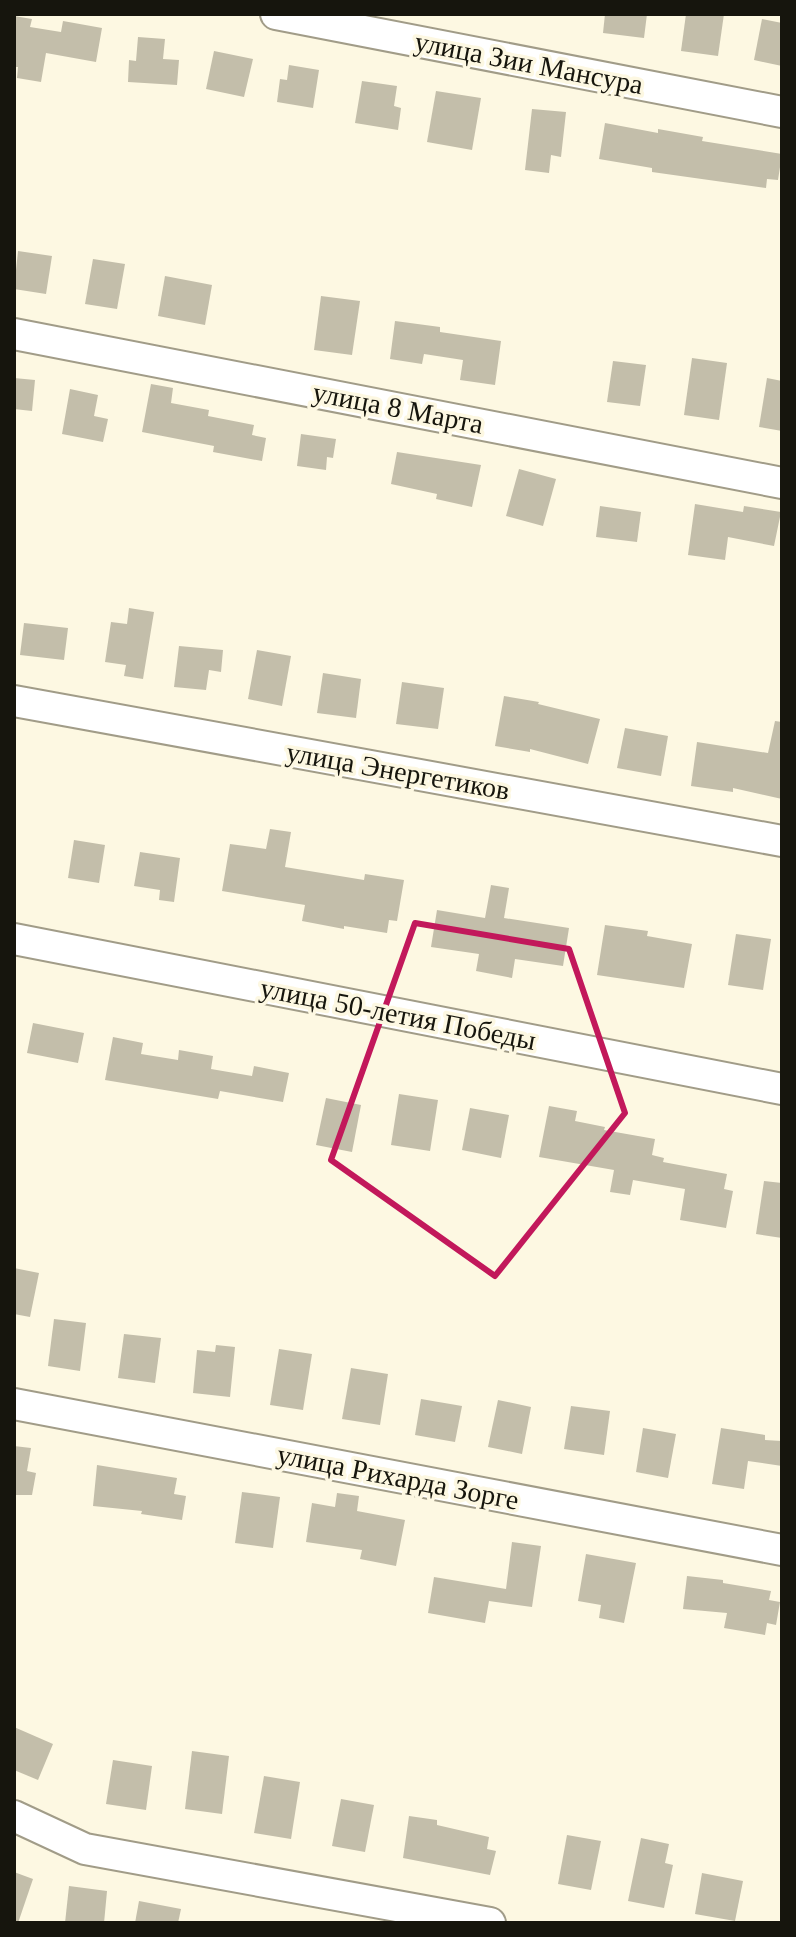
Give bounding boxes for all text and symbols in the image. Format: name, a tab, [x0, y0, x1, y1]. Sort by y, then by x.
street label: улица Зии Мансура	[412, 26, 646, 100]
street label: улица 8 Марта	[310, 376, 486, 440]
street label: улица Энергетиков	[284, 736, 512, 806]
street label: улица 50-летия Победы	[258, 972, 539, 1056]
street label: улица Рихарда Зорге	[274, 1438, 522, 1516]

